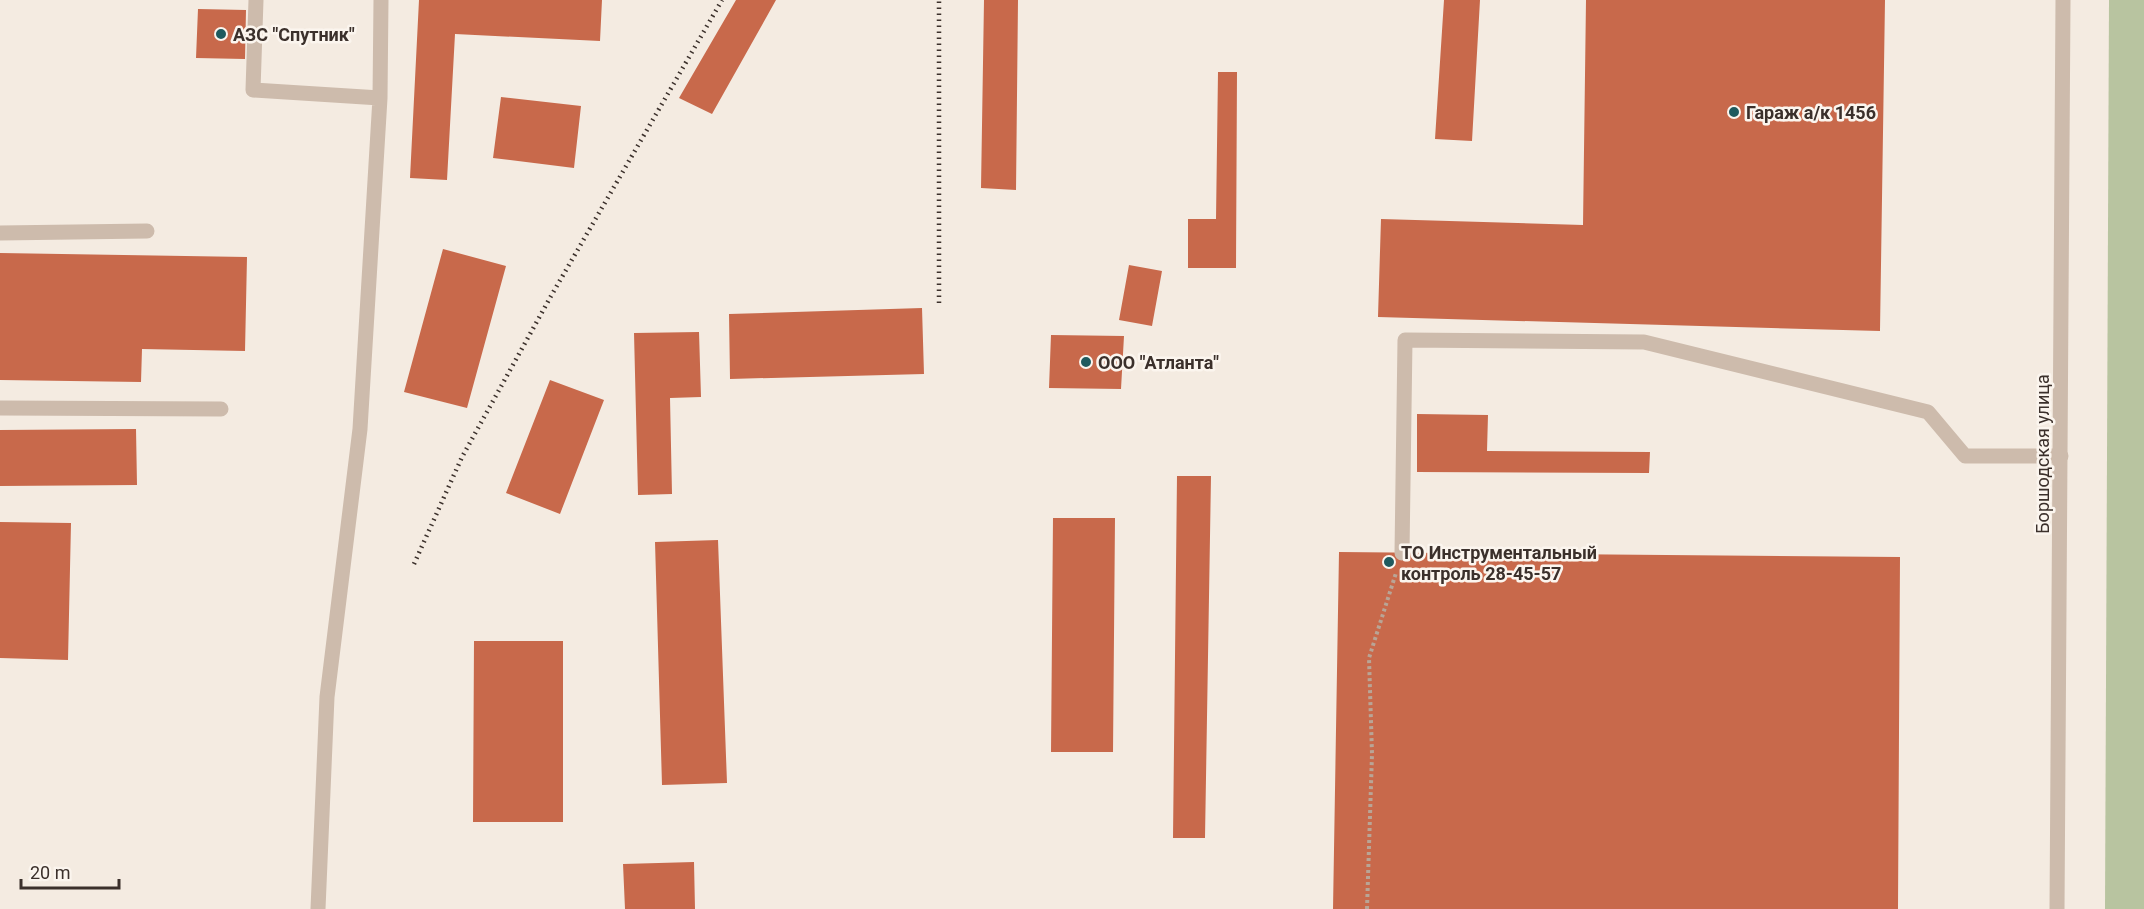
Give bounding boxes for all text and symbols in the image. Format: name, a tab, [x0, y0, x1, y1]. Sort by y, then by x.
place label: АЗС "Спутник"	[233, 24, 355, 45]
marker: АЗС "Спутник"	[214, 27, 228, 41]
place label: Гараж а/к 1456	[1746, 102, 1876, 123]
marker: Гараж а/к 1456	[1727, 105, 1741, 119]
place label: ООО "Атланта"	[1098, 352, 1219, 373]
marker: ООО "Атланта"	[1079, 355, 1093, 369]
street label: Боршодская улица	[2032, 374, 2053, 534]
place label: ТО Инструментальный контроль 28-45-57	[1401, 542, 1597, 584]
marker: ТО Инструментальный контроль 28-45-57	[1382, 555, 1396, 569]
scale bar	[21, 852, 118, 890]
text: 20 m	[30, 862, 70, 883]

